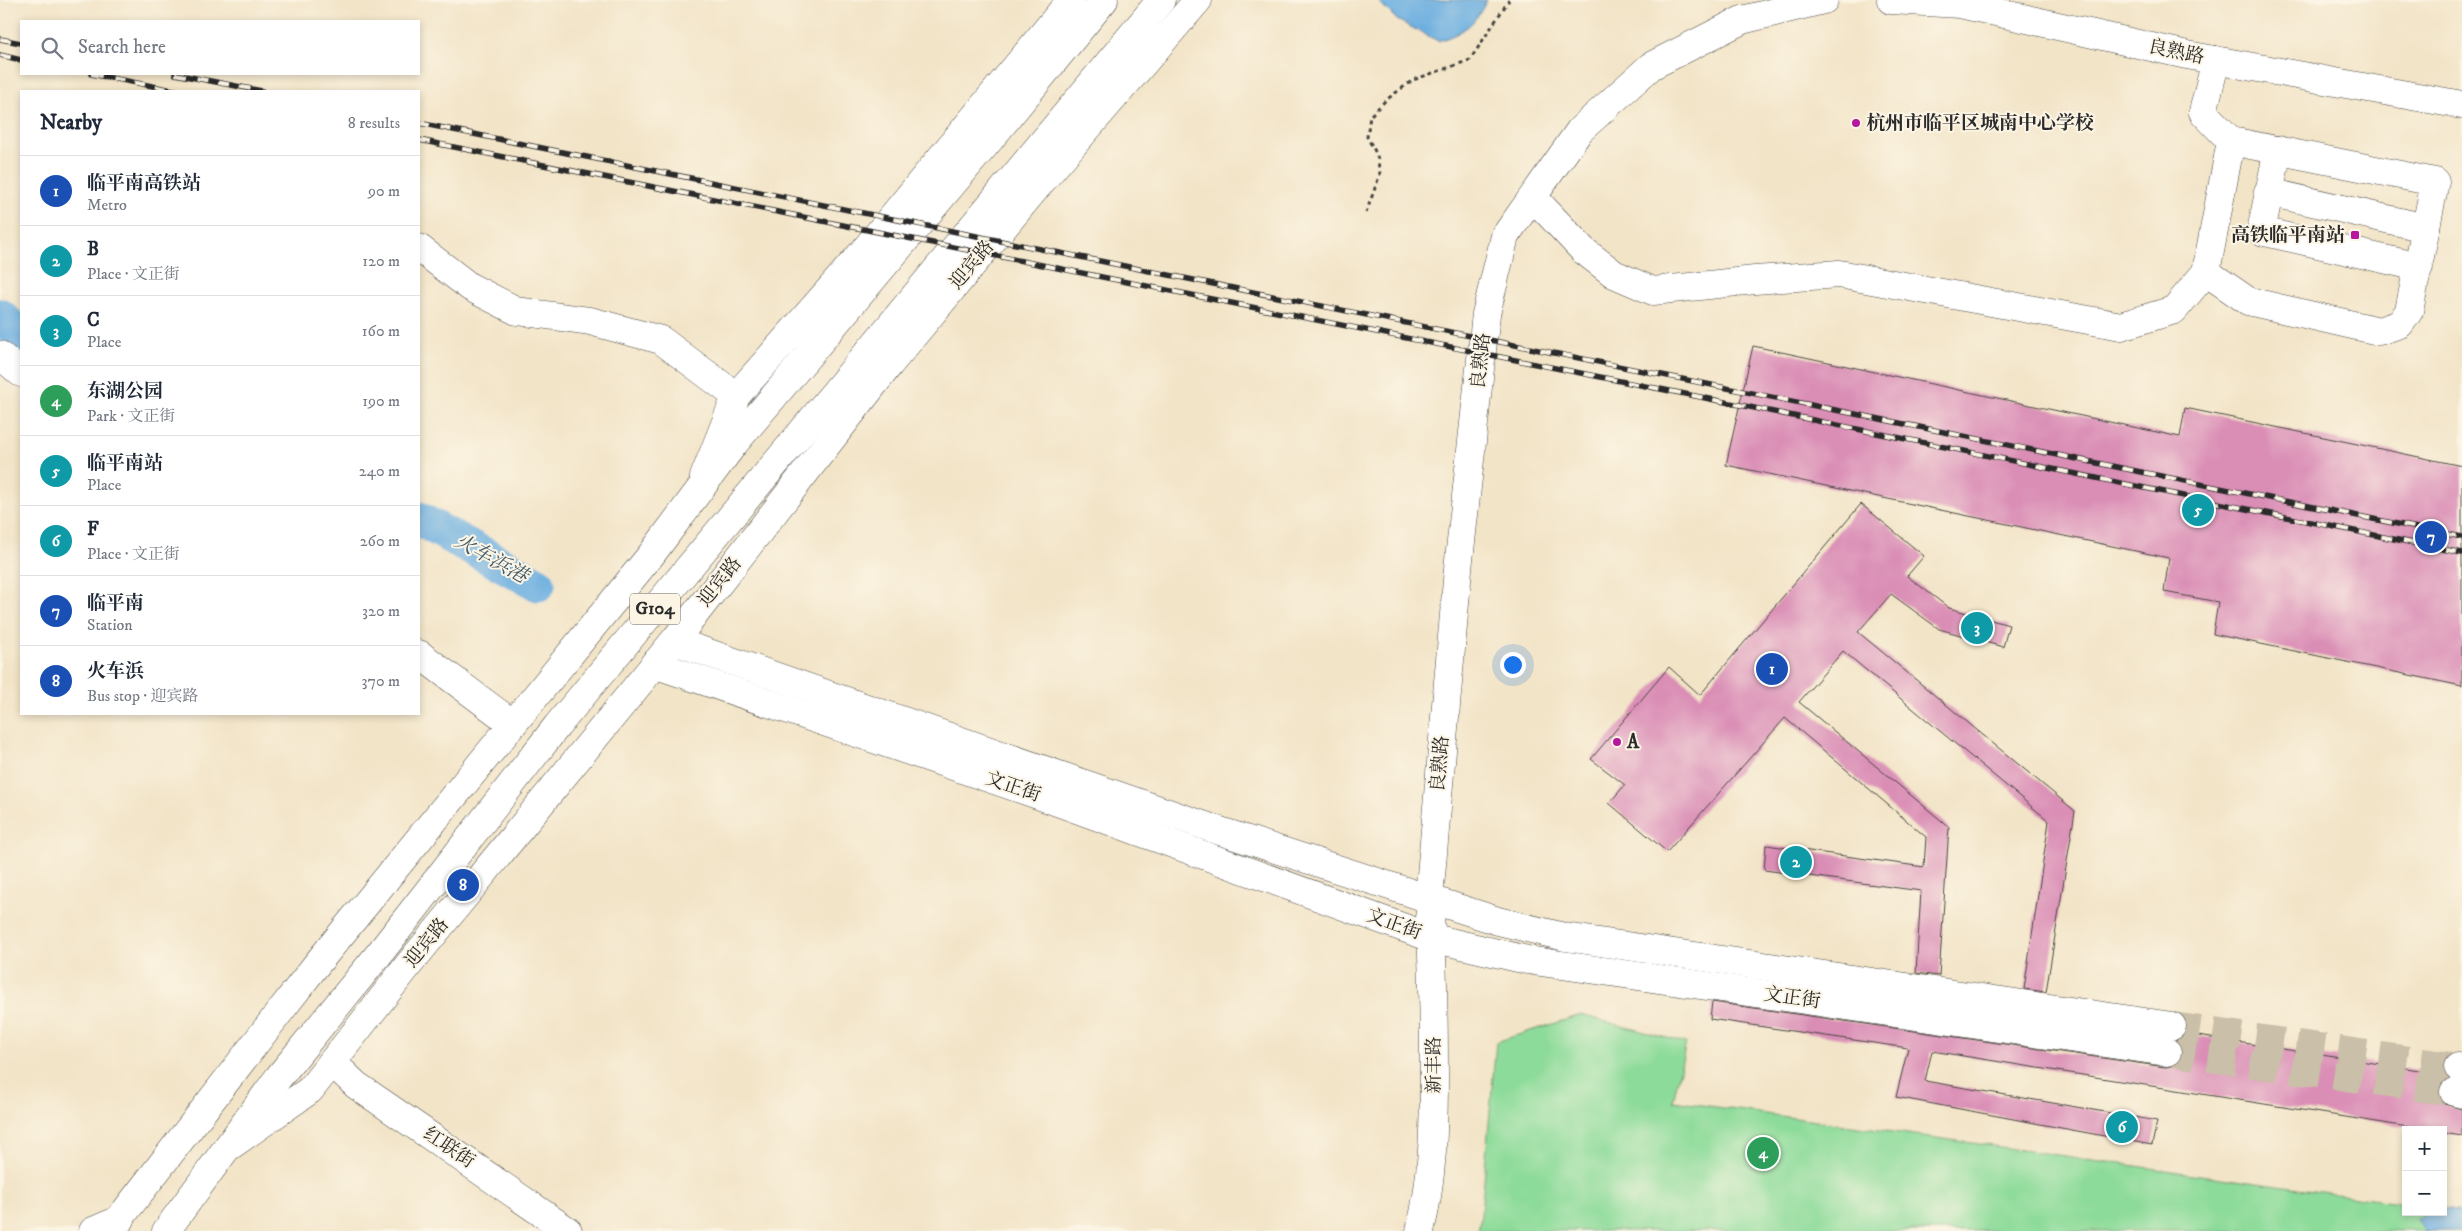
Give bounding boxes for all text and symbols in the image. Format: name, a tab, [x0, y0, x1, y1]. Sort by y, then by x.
search box	[20, 20, 420, 75]
icon: search	[38, 34, 66, 62]
street label: 良熟路	[2146, 35, 2206, 69]
text: Search here	[78, 36, 166, 59]
text: Nearby	[40, 110, 102, 136]
place label: 杭州市临平区城南中心学校	[1866, 112, 2094, 135]
text: 8 results	[348, 113, 400, 133]
marker: 杭州市临平区城南中心学校	[1850, 117, 1862, 129]
text: 临平南高铁站	[87, 172, 201, 195]
text: 1	[53, 181, 59, 201]
text: 90 m	[368, 181, 400, 201]
text: Metro	[87, 195, 127, 215]
place label: 高铁临平南站	[2231, 224, 2345, 247]
marker: 高铁临平南站	[2349, 229, 2361, 241]
street label: 迎宾路	[945, 236, 999, 294]
text: B	[87, 238, 99, 261]
text: 2	[52, 251, 60, 271]
text: 120 m	[362, 251, 400, 271]
text: Place · 文正街	[87, 264, 180, 284]
text: C	[87, 309, 100, 332]
text: 3	[53, 321, 59, 341]
text: 160 m	[362, 321, 400, 341]
street label: 良熟路	[1467, 331, 1495, 391]
text: Place	[87, 332, 121, 352]
text: 东湖公园	[87, 380, 163, 403]
text: 4	[51, 391, 61, 411]
text: 190 m	[362, 391, 400, 411]
text: Park · 文正街	[87, 406, 176, 426]
text: 临平南站	[87, 452, 163, 475]
text: 5	[52, 461, 60, 481]
text: 240 m	[359, 461, 400, 481]
text: Place	[87, 475, 121, 495]
pin: 5	[2182, 491, 2214, 529]
text: F	[87, 518, 99, 541]
pin: 7	[2415, 518, 2447, 556]
water label: 火车浜港	[450, 529, 535, 591]
text: 6	[52, 531, 60, 551]
text: 260 m	[360, 531, 400, 551]
text: Place · 文正街	[87, 544, 180, 564]
street label: 迎宾路	[693, 552, 747, 612]
text: 临平南	[87, 592, 144, 615]
road number: G104	[630, 594, 680, 624]
text: 7	[52, 601, 60, 621]
text: 320 m	[362, 601, 400, 621]
pin: 3	[1961, 609, 1993, 647]
text: Station	[87, 615, 133, 635]
pin: 1	[1756, 650, 1788, 688]
your location	[1500, 652, 1526, 678]
text: 火车浜	[87, 660, 144, 683]
text: 8	[52, 671, 60, 691]
text: 370 m	[362, 671, 400, 691]
text: Bus stop · 迎宾路	[87, 686, 199, 706]
place label: A	[1626, 731, 1640, 754]
street label: 良熟路	[1426, 735, 1454, 793]
marker: A	[1611, 736, 1623, 748]
street label: 文正街	[982, 767, 1044, 807]
pin: 2	[1780, 843, 1812, 881]
pin: 8	[447, 866, 479, 904]
street label: 文正街	[1363, 903, 1425, 945]
street label: 迎宾路	[400, 914, 454, 972]
street label: 文正街	[1762, 983, 1822, 1013]
street label: 新丰路	[1423, 1036, 1446, 1094]
pin: 6	[2106, 1108, 2138, 1146]
street label: 红联街	[419, 1123, 479, 1173]
map controls	[2402, 1126, 2447, 1216]
button: +	[2402, 1126, 2447, 1171]
pin: 4	[1747, 1134, 1779, 1172]
button: −	[2402, 1171, 2447, 1216]

